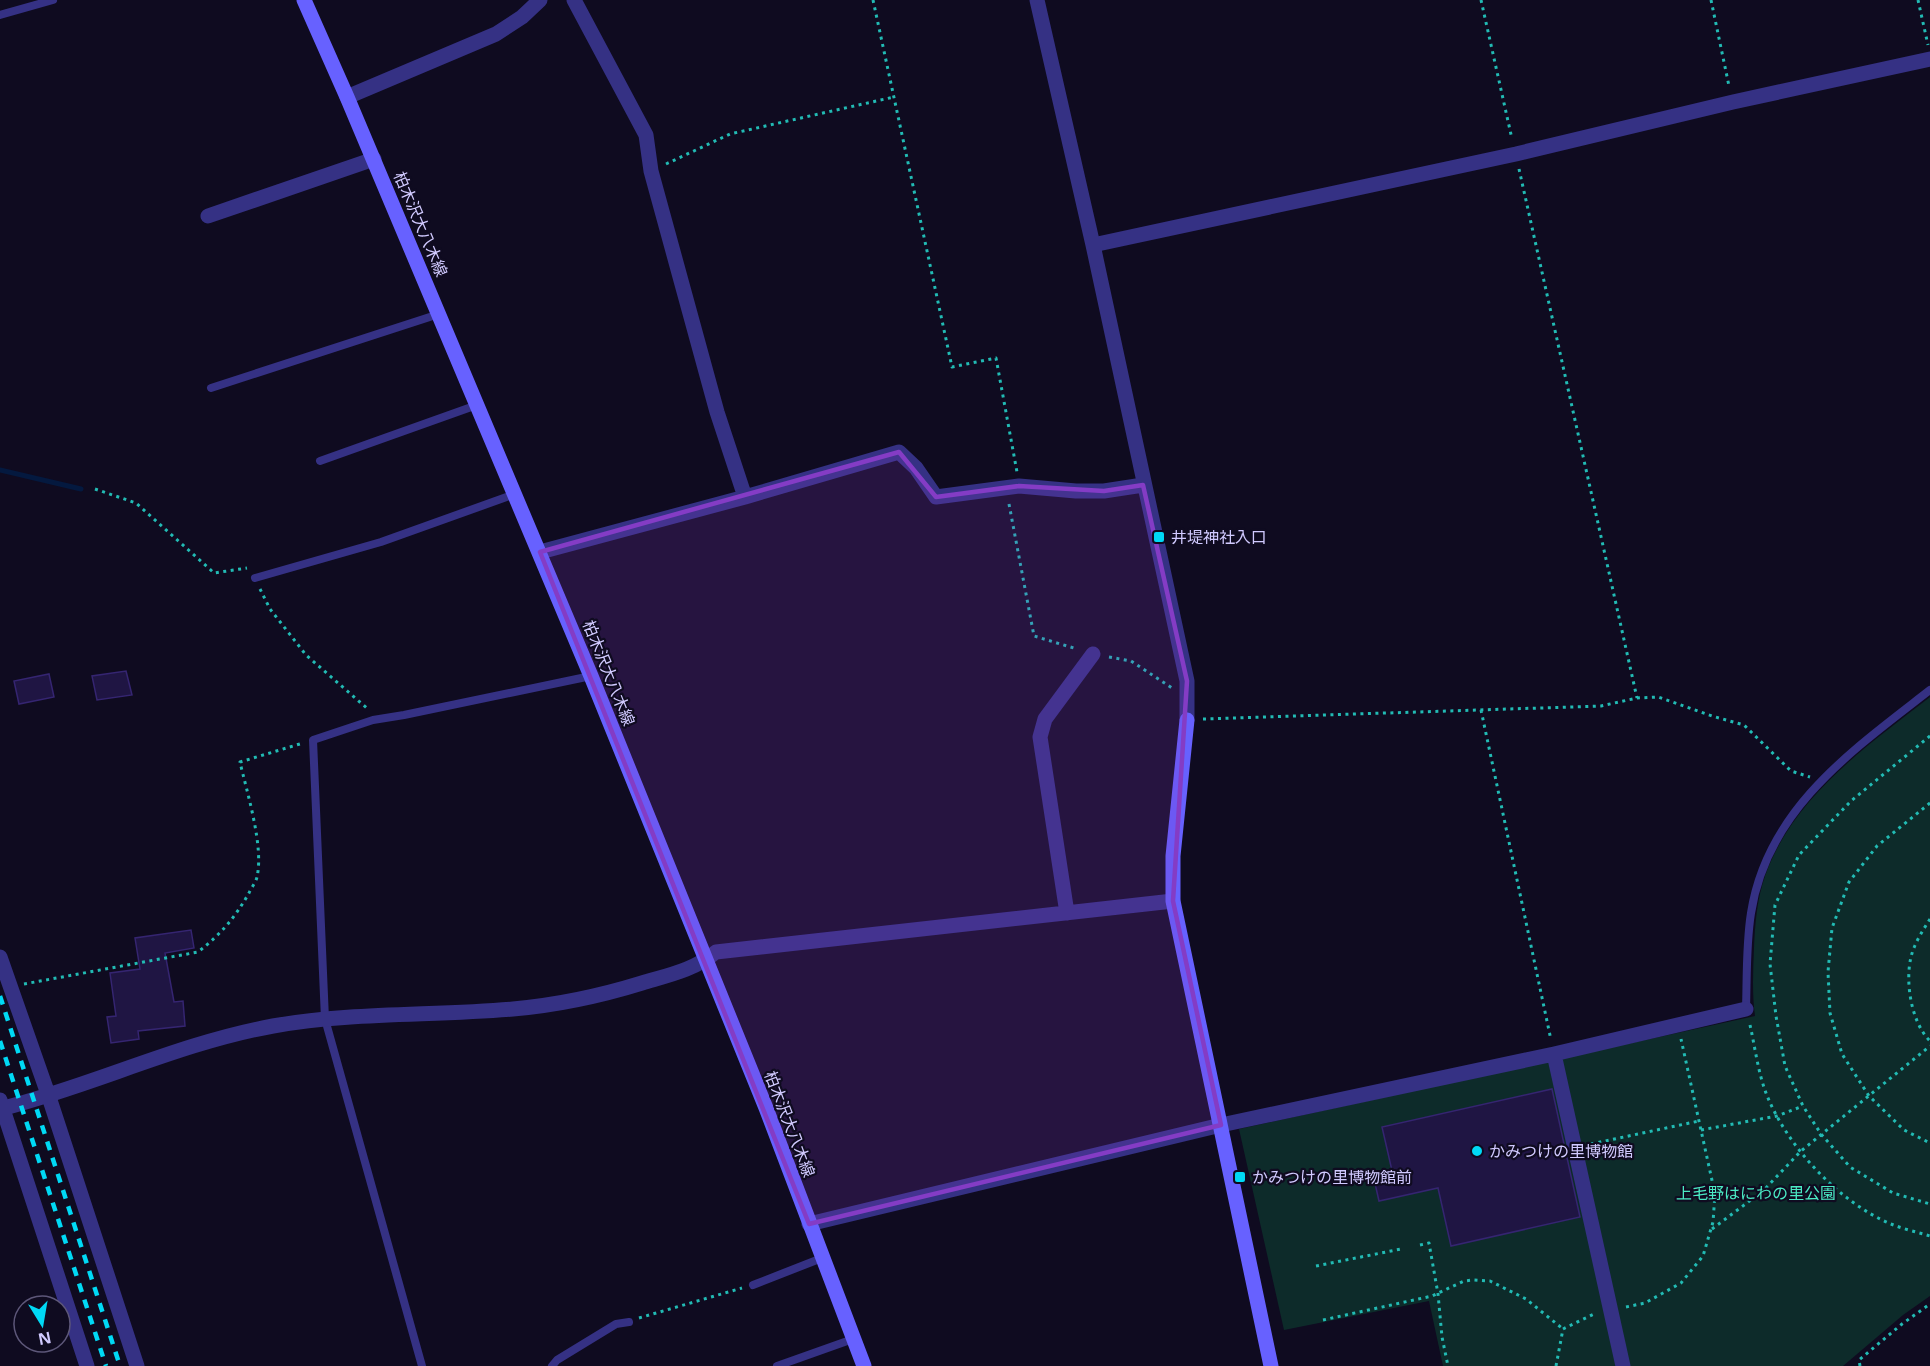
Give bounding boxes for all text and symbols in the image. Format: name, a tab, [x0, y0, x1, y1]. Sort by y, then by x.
street label: 柏木沢大八木線	[389, 168, 453, 280]
place label: 井堤神社入口	[1171, 526, 1267, 548]
marker: 井堤神社入口	[1152, 530, 1166, 544]
street label: 柏木沢大八木線	[578, 617, 640, 729]
street label: 柏木沢大八木線	[760, 1068, 820, 1180]
place label: かみつけの里博物館	[1489, 1140, 1633, 1162]
marker: かみつけの里博物館	[1470, 1144, 1484, 1158]
place label: かみつけの里博物館前	[1252, 1166, 1412, 1188]
marker: かみつけの里博物館前	[1233, 1170, 1247, 1184]
park label: 上毛野はにわの里公園	[1676, 1182, 1836, 1204]
north arrow	[12, 1294, 72, 1354]
text: N	[36, 1327, 53, 1351]

